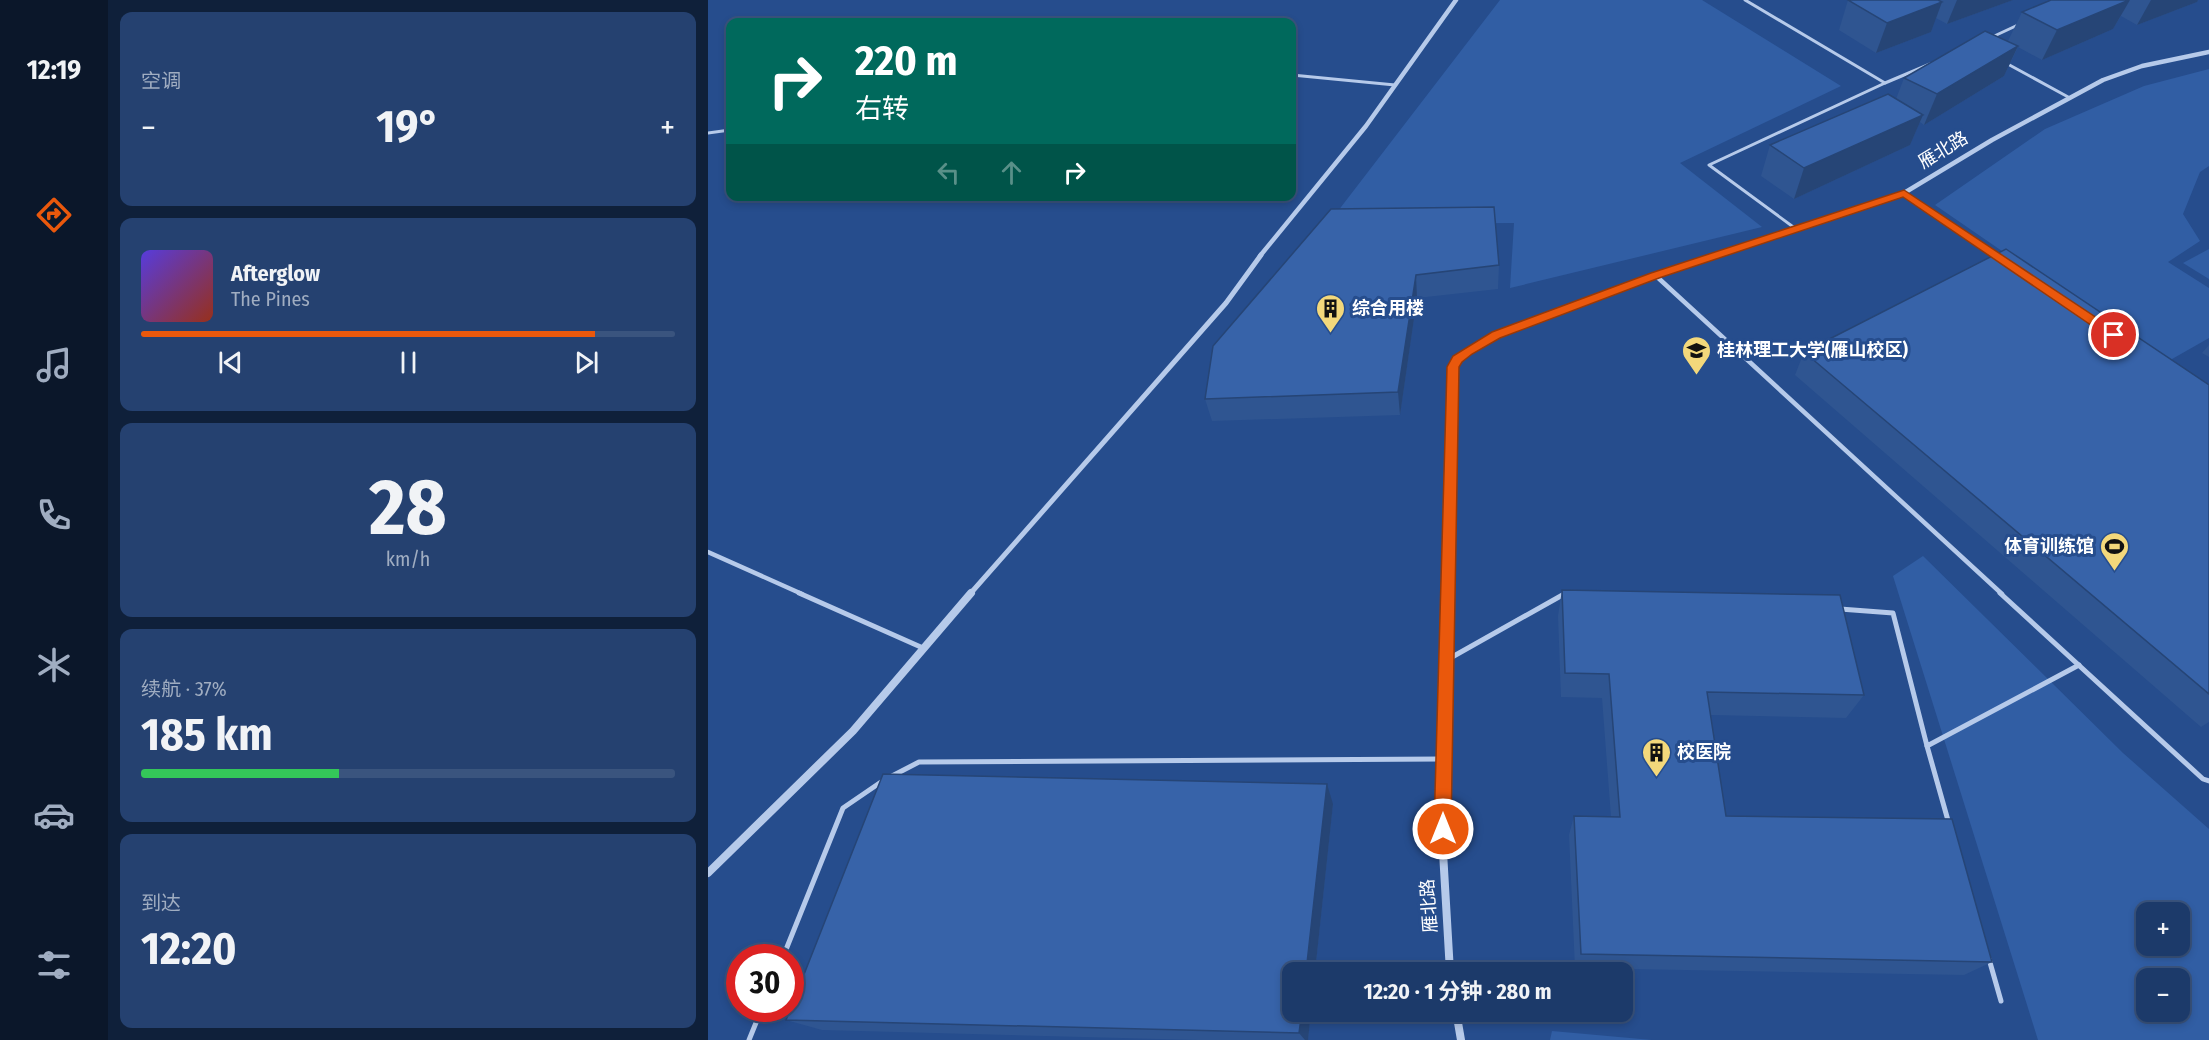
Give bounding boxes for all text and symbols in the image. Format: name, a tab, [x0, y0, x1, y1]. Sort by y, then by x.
text: 220 m	[855, 36, 958, 86]
icon: right	[756, 42, 834, 120]
text: 12:19	[27, 54, 81, 86]
text: 空调	[141, 69, 181, 93]
text: 右转	[855, 93, 909, 125]
text: 19°	[376, 100, 440, 154]
text: −	[141, 108, 156, 148]
text: +	[660, 108, 675, 148]
street label: 雁北路	[1914, 127, 1972, 173]
icon: left	[932, 156, 965, 189]
icon: ahead	[995, 156, 1028, 189]
icon: right	[1058, 156, 1091, 189]
icon: directions	[33, 194, 75, 236]
text: Afterglow	[231, 260, 320, 287]
text: The Pines	[231, 287, 310, 311]
building icon: 综合用楼	[1315, 292, 1347, 334]
place label: 综合用楼	[1352, 297, 1424, 319]
pin	[2088, 309, 2139, 360]
icon: arrive	[2097, 318, 2130, 351]
school or university icon: 桂林理工大学(雁山校区)	[1680, 334, 1712, 376]
place label: 桂林理工大学(雁山校区)	[1717, 339, 1908, 361]
icon: music	[33, 344, 75, 386]
icon: previous	[214, 346, 247, 379]
icon: pause	[392, 346, 425, 379]
icon: next	[570, 346, 603, 379]
text: 28	[369, 461, 447, 555]
icon: phone	[33, 494, 75, 536]
sports icon: 体育训练馆	[2099, 530, 2131, 572]
place label: 体育训练馆	[2004, 535, 2094, 557]
text: km/h	[386, 547, 430, 571]
icon: climate	[33, 644, 75, 686]
text: 续航 · 37%	[141, 677, 227, 701]
text: 185 km	[141, 708, 273, 762]
building icon: 校医院	[1640, 736, 1672, 778]
place label: 校医院	[1677, 741, 1731, 763]
icon: car	[33, 794, 75, 836]
position arrow	[1411, 797, 1475, 861]
street label: 雁北路	[1416, 878, 1442, 934]
text: 到达	[141, 891, 181, 915]
map controls	[2136, 902, 2190, 1022]
button: +	[2136, 902, 2190, 956]
text: 12:20	[141, 922, 237, 976]
icon: filters	[33, 944, 75, 986]
speed limit sign: 30	[726, 944, 804, 1022]
button: −	[2136, 968, 2190, 1022]
text: 12:20 · 1 分钟 · 280 m	[1363, 978, 1552, 1005]

